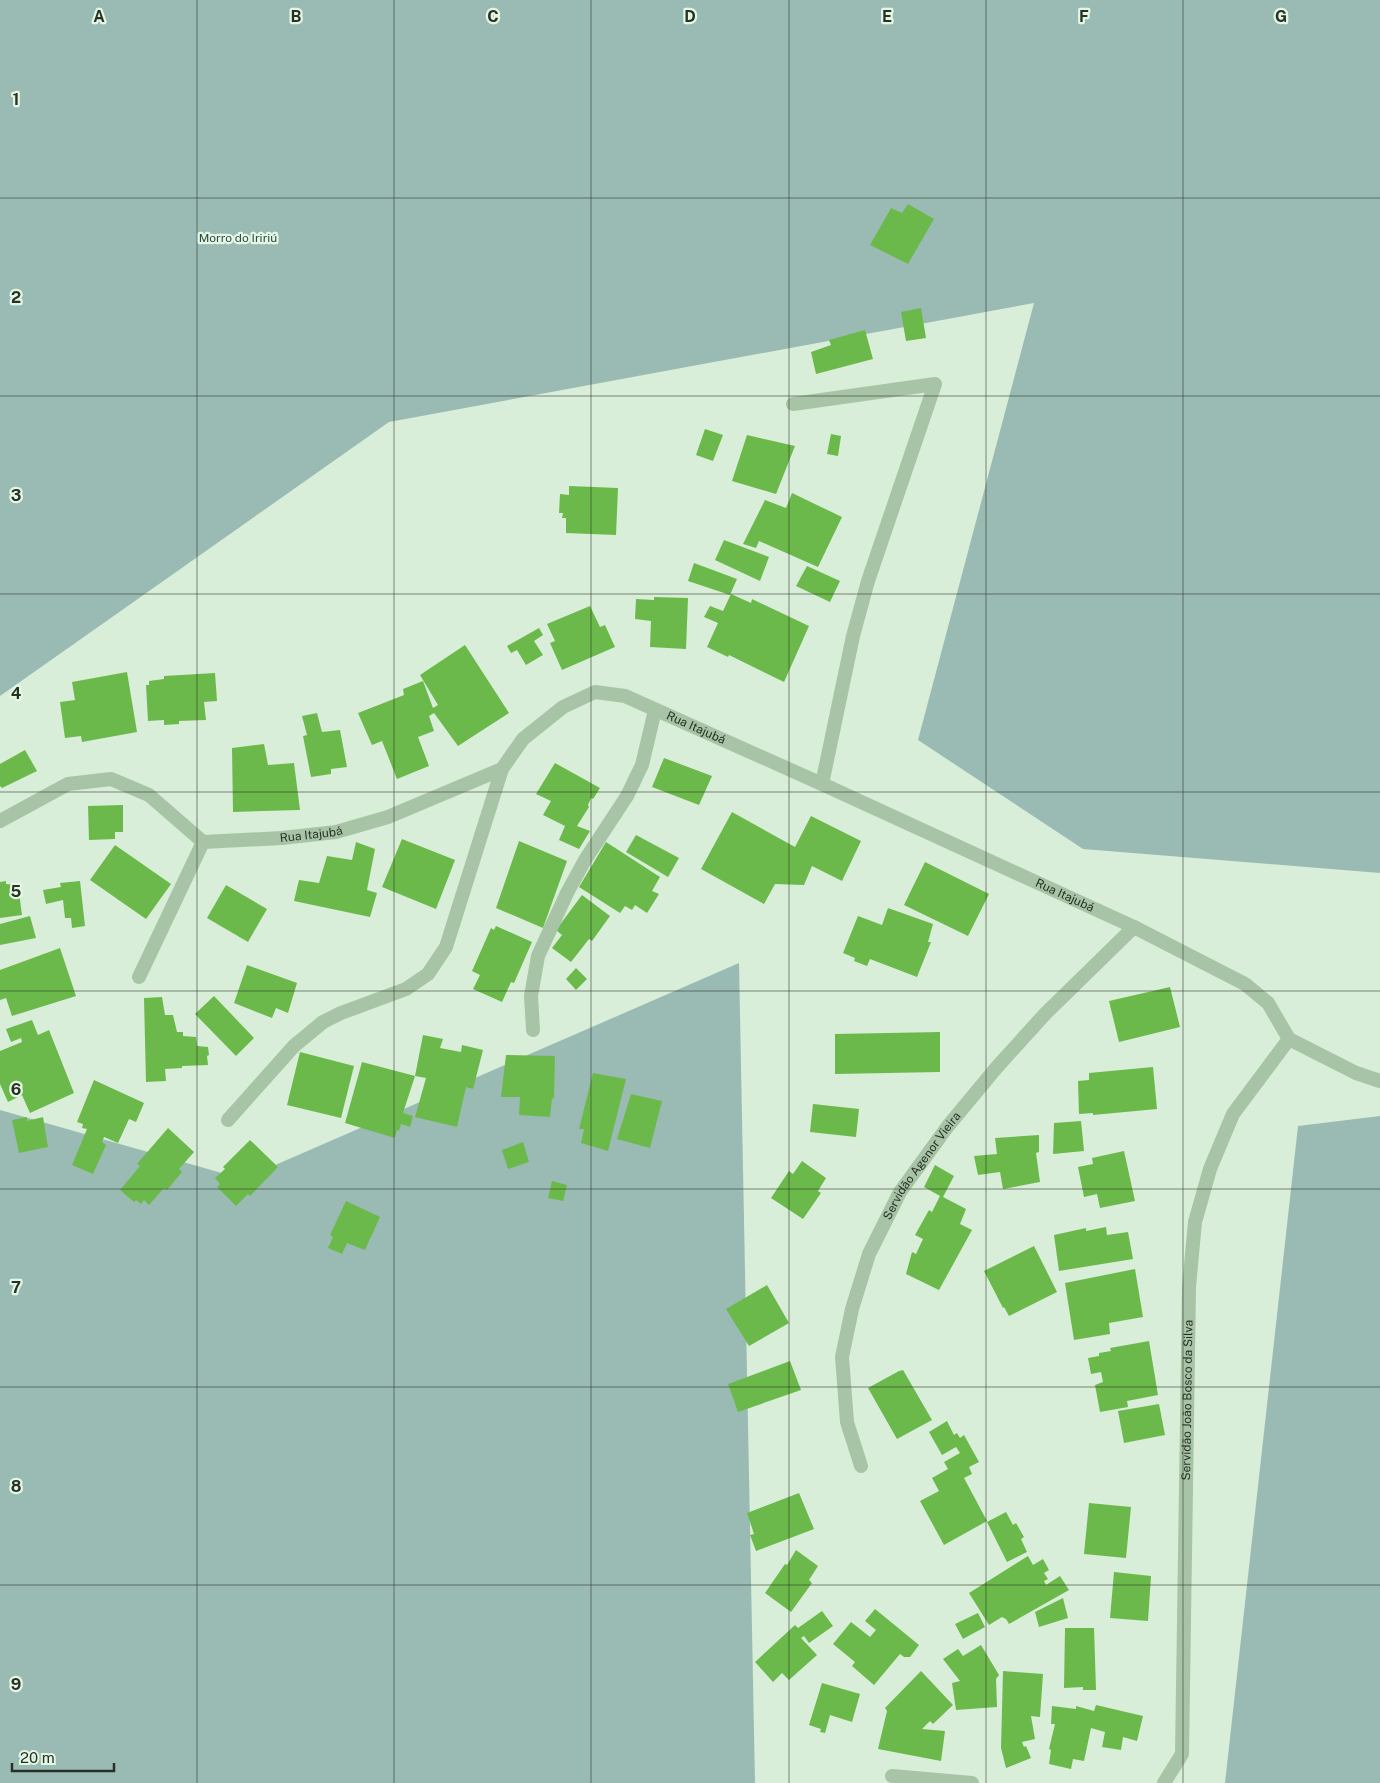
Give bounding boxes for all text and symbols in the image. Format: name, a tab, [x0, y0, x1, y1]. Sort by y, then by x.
text: A	[93, 7, 105, 26]
text: B	[291, 7, 302, 26]
text: C	[487, 7, 499, 26]
text: D	[684, 7, 696, 26]
text: E	[882, 7, 892, 26]
text: F	[1079, 7, 1089, 26]
text: G	[1275, 7, 1287, 26]
text: 1	[13, 90, 19, 109]
park label: Morro do Iririú	[199, 231, 277, 245]
text: 2	[11, 288, 21, 307]
text: 3	[11, 486, 21, 505]
text: 4	[11, 684, 22, 703]
street label: Rua Itajubá	[664, 708, 728, 747]
street label: Rua Itajubá	[279, 823, 344, 845]
street label: Rua Itajubá	[1033, 876, 1096, 915]
text: 5	[11, 882, 22, 901]
text: 6	[11, 1080, 21, 1099]
street label: Servidão Agenor Vieira	[880, 1109, 964, 1222]
text: 7	[11, 1278, 21, 1297]
street label: Servidão João Bosco da Silva	[1179, 1320, 1196, 1481]
text: 8	[11, 1477, 22, 1496]
text: 9	[11, 1675, 21, 1694]
scale bar	[12, 1740, 115, 1772]
text: 20 m	[20, 1749, 55, 1766]

